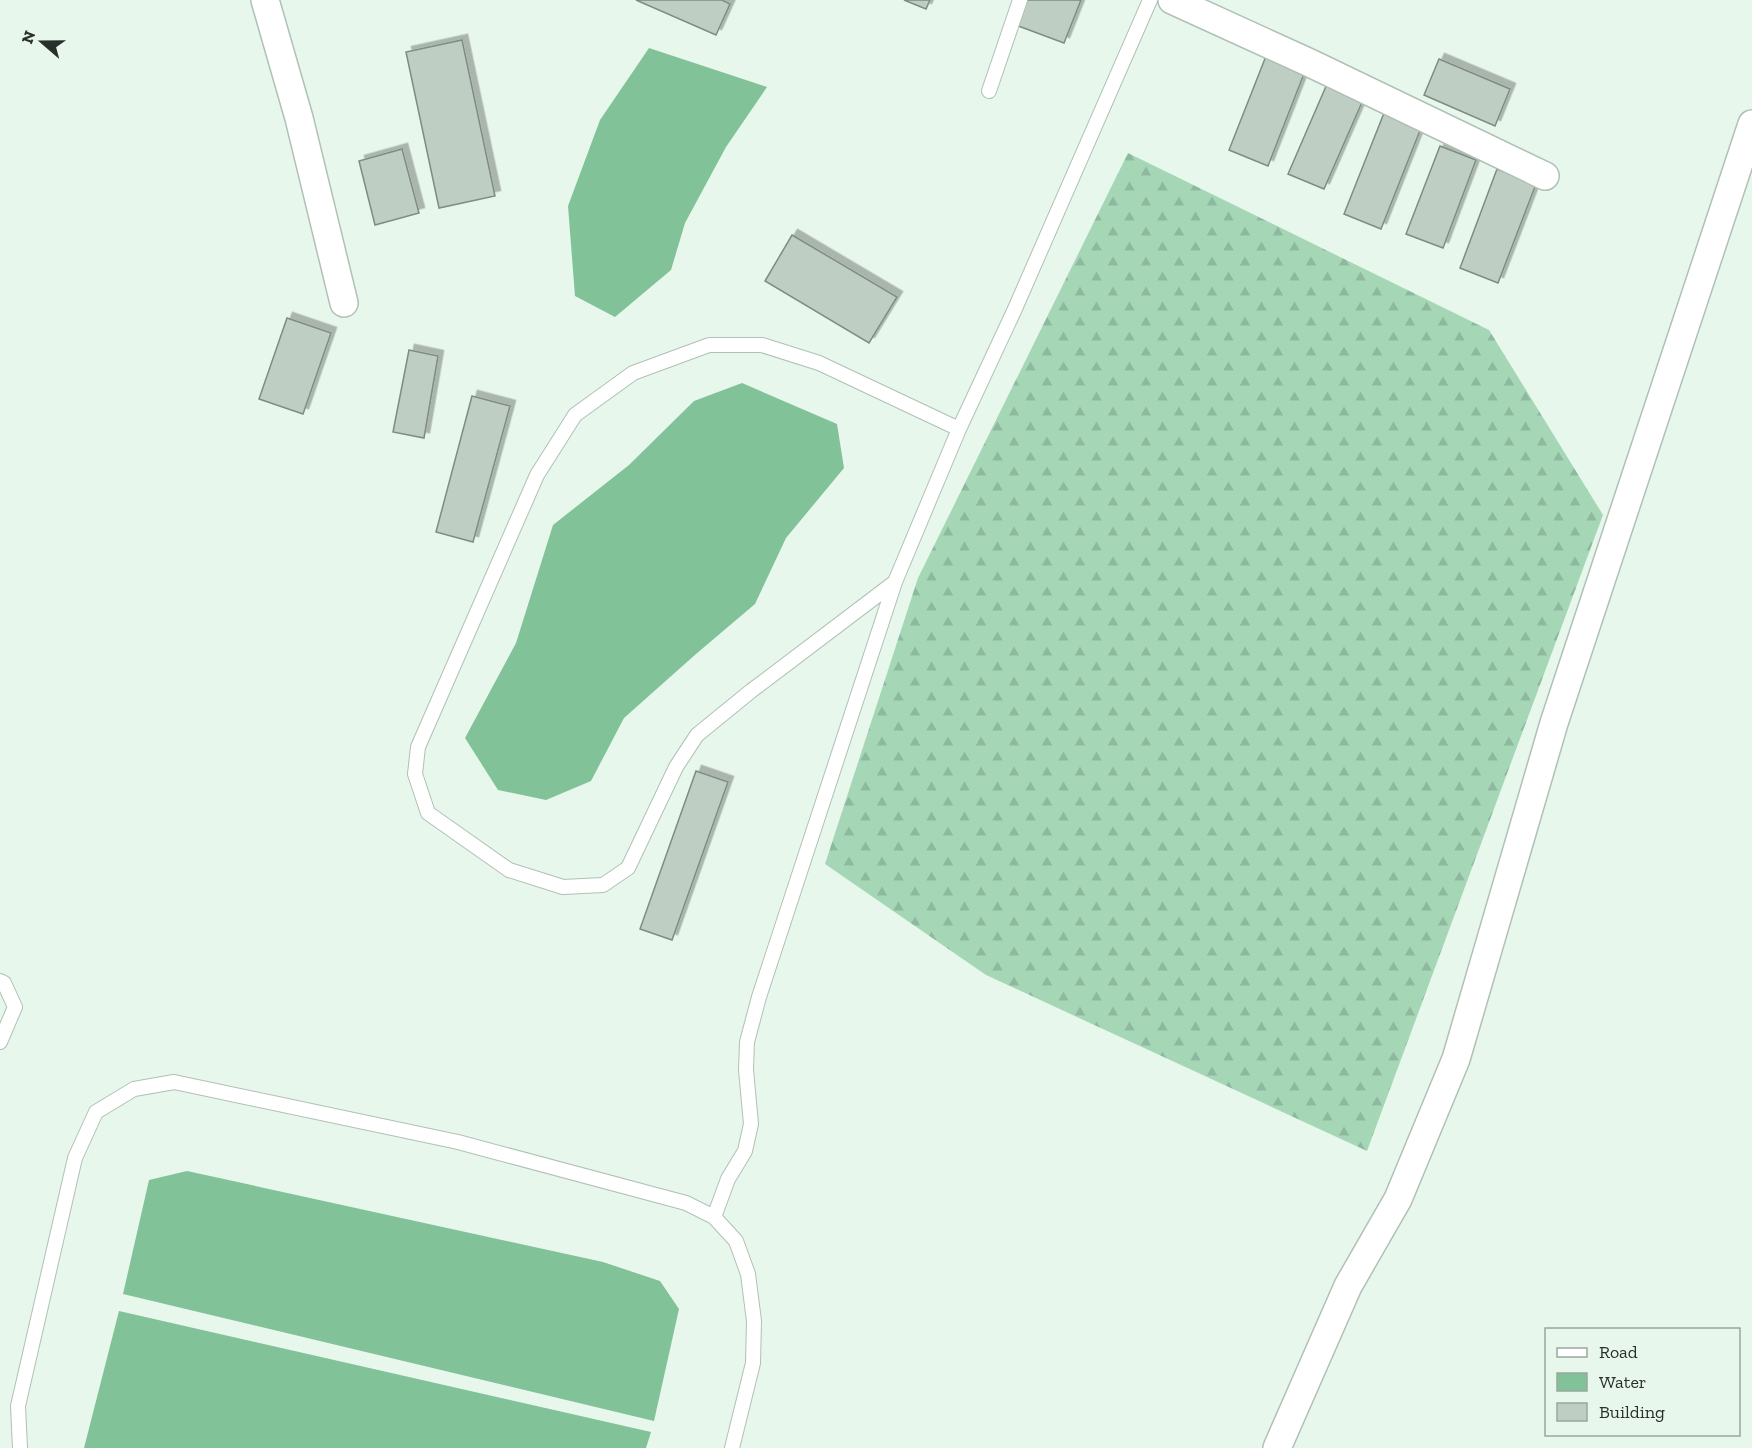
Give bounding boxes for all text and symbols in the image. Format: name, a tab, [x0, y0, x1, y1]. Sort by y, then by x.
north arrow	[12, 12, 72, 72]
text: N	[17, 28, 39, 46]
legend	[1545, 1328, 1740, 1436]
text: Road	[1599, 1341, 1638, 1363]
text: Water	[1599, 1371, 1646, 1393]
text: Building	[1599, 1401, 1665, 1423]

